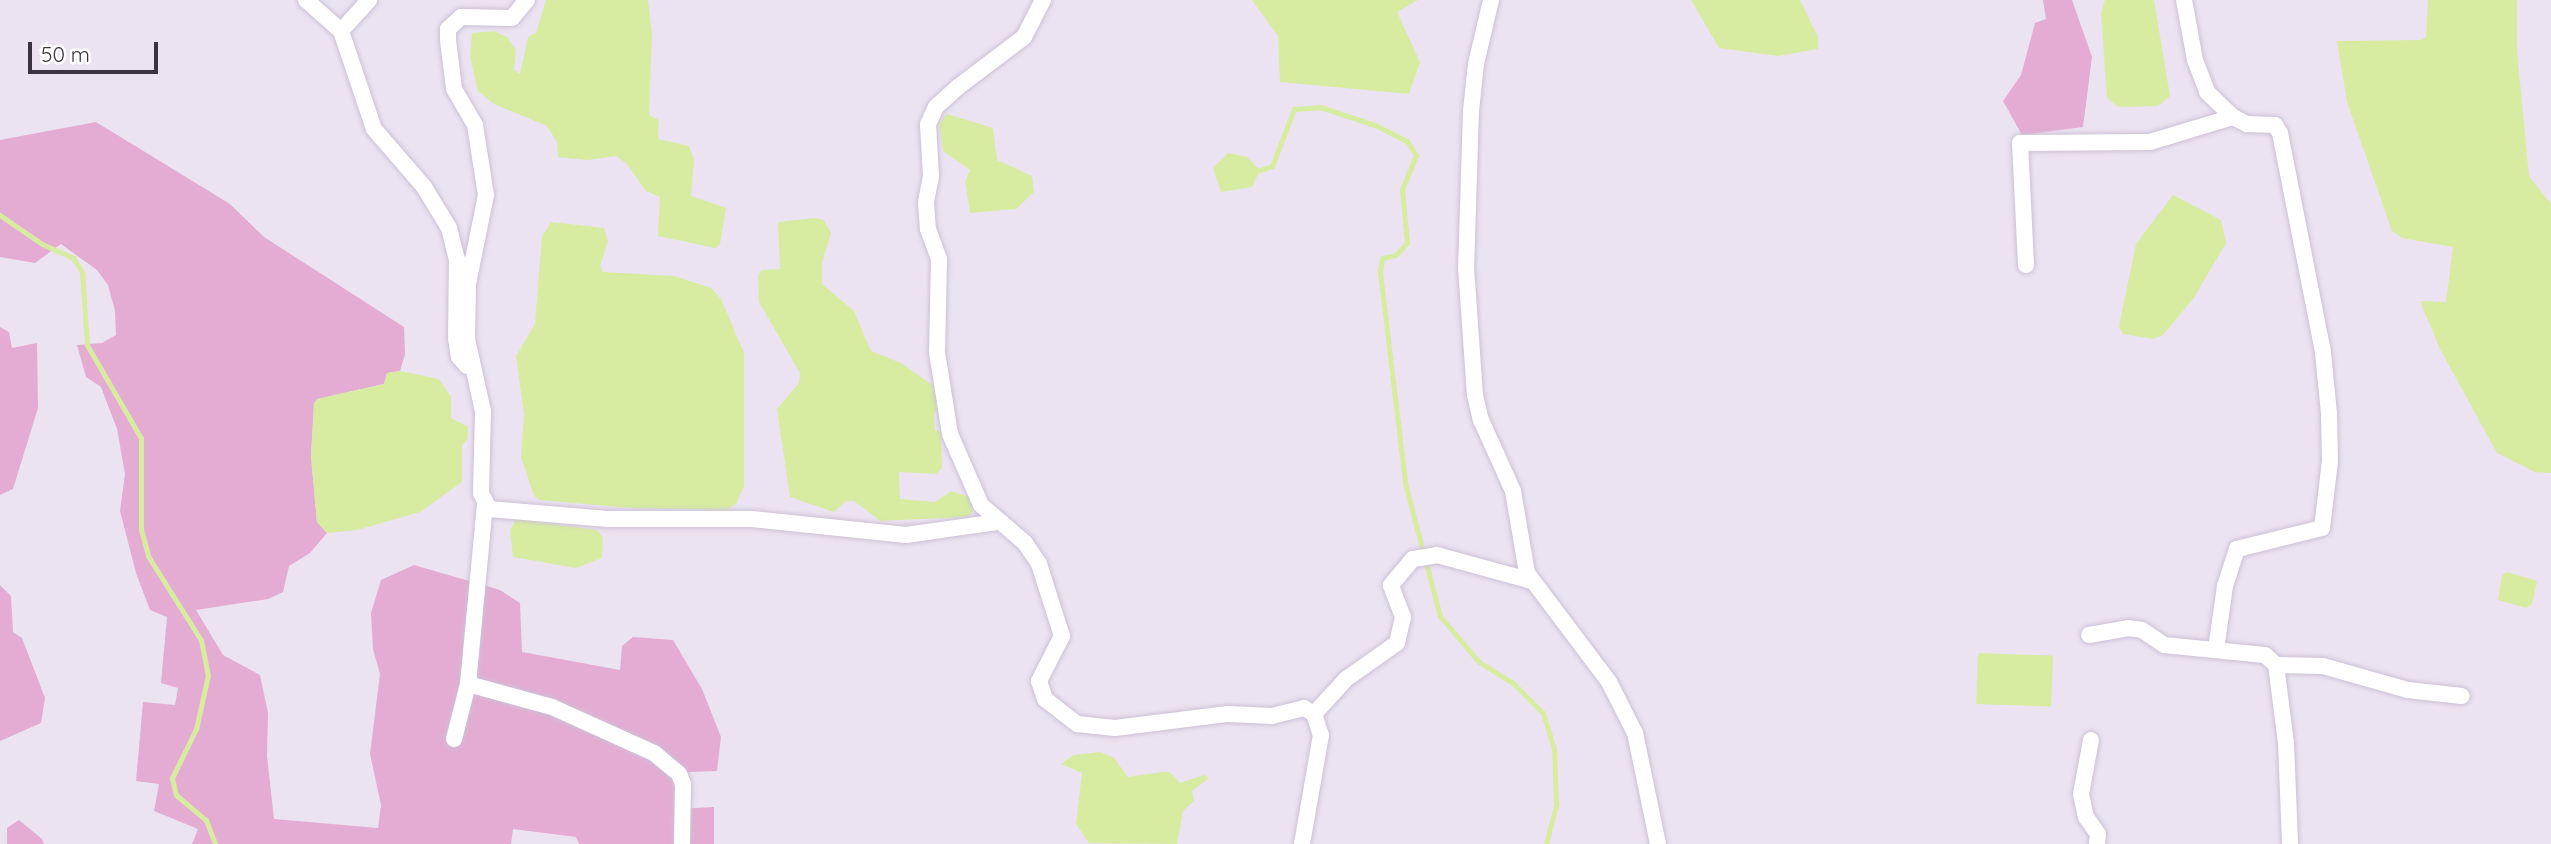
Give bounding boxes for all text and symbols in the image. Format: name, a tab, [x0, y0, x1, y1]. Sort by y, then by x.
scale bar	[32, 28, 161, 72]
text: 50 m	[41, 41, 90, 67]

